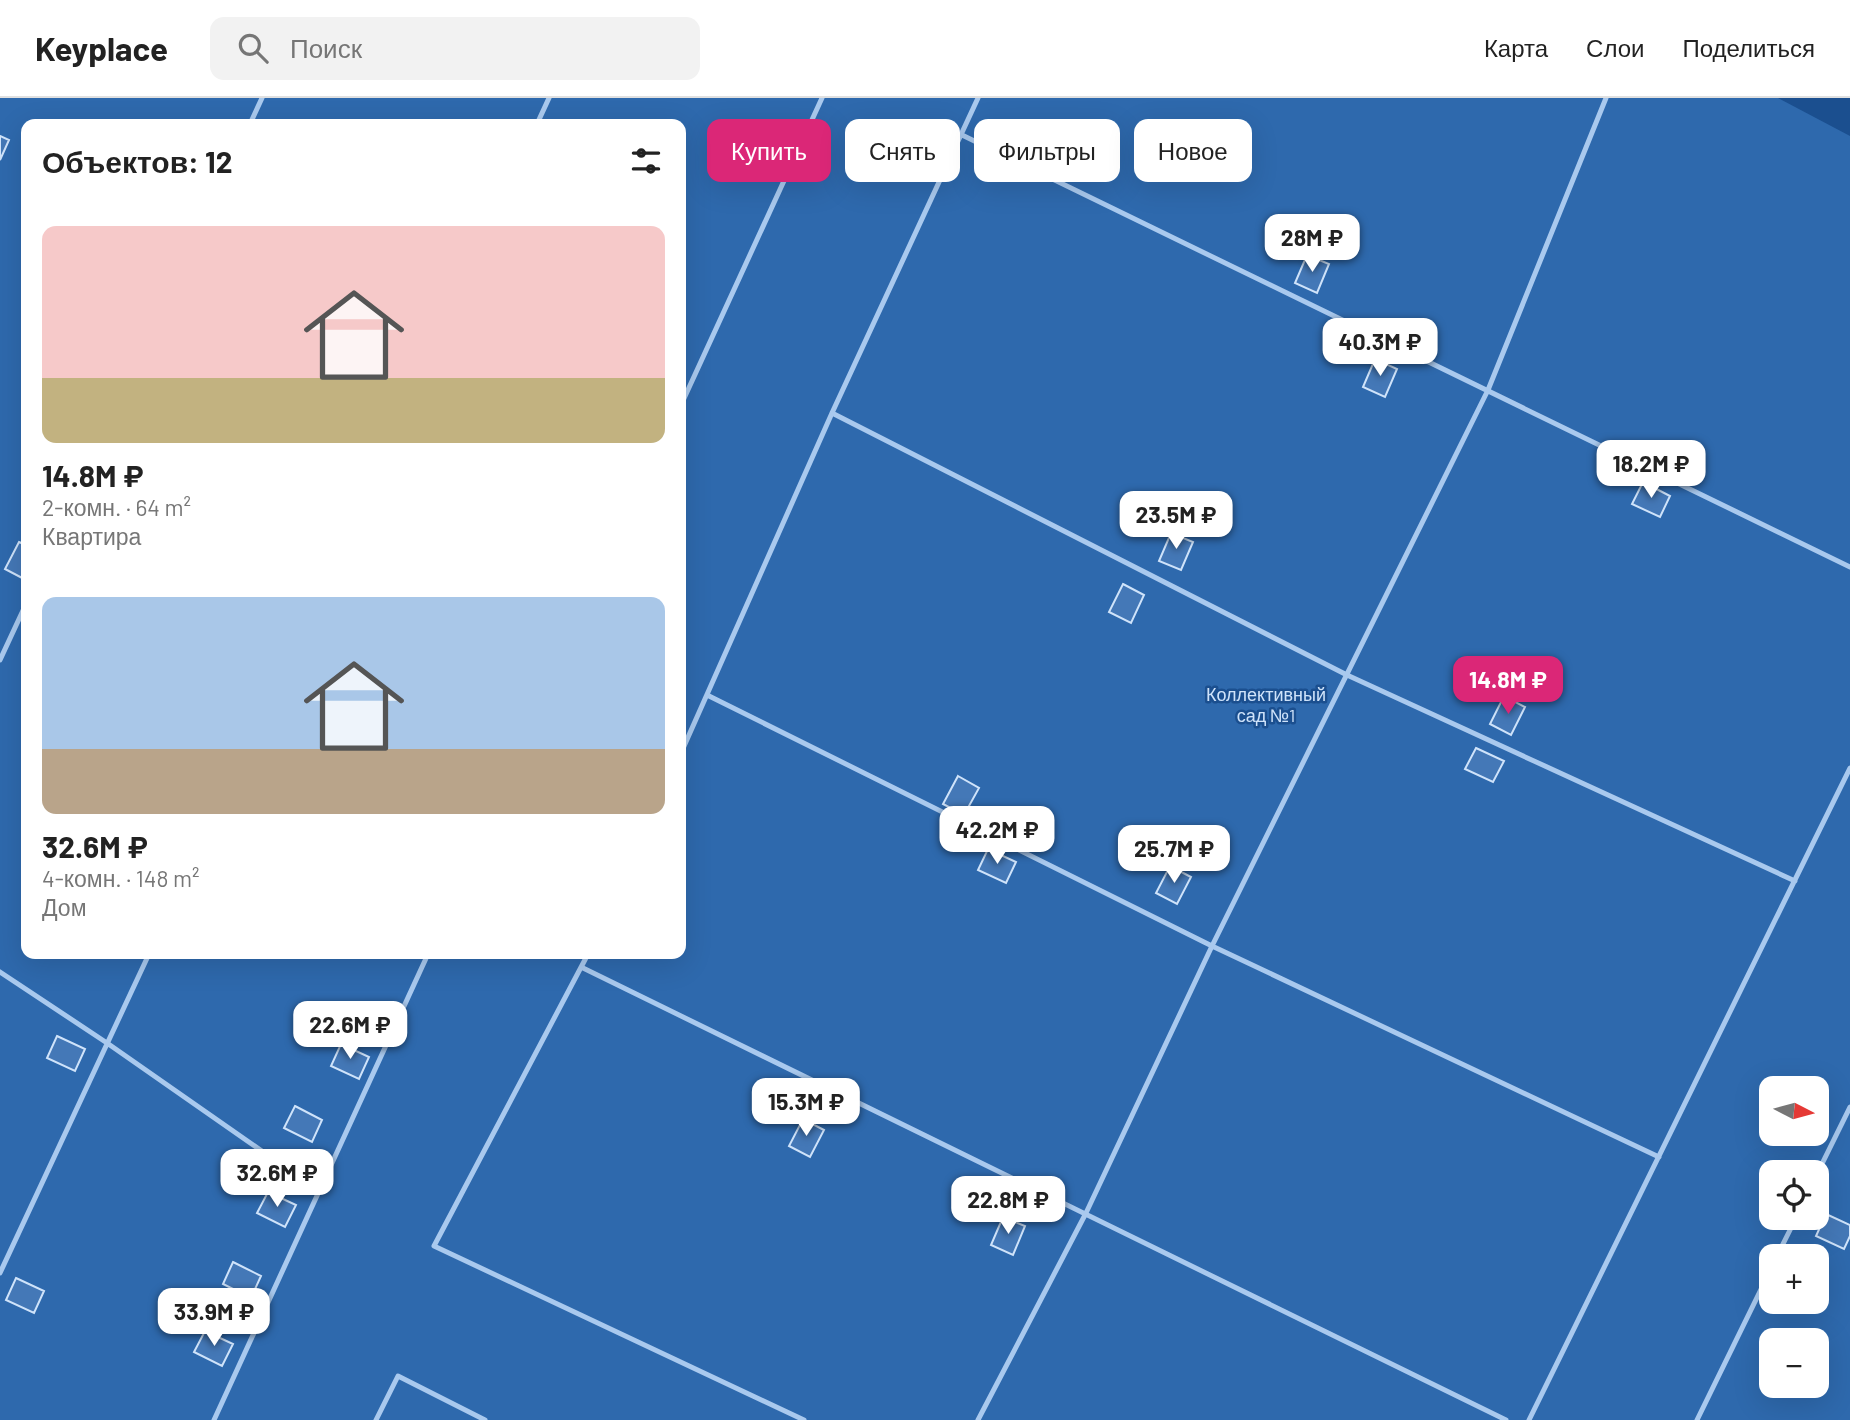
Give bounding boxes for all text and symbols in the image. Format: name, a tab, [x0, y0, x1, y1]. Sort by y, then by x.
search box	[210, 17, 700, 80]
text: Keyplace	[35, 28, 168, 68]
icon: search	[234, 29, 272, 67]
text: Поиск	[290, 32, 362, 63]
text: Карта	[1484, 33, 1548, 62]
text: Слои	[1586, 33, 1644, 62]
text: Поделиться	[1682, 33, 1815, 62]
chip: Купить	[707, 119, 831, 182]
chip: Снять	[845, 119, 960, 182]
chip: Фильтры	[974, 119, 1120, 182]
chip: Новое	[1134, 119, 1252, 182]
icon: filters	[627, 142, 665, 180]
text: Объектов: 12	[42, 143, 232, 179]
pin: 28M ₽	[1263, 214, 1361, 274]
text: 28M ₽	[1281, 223, 1343, 251]
icon: home	[291, 272, 417, 398]
pin: 40.3M ₽	[1315, 318, 1445, 378]
text: 40.3M ₽	[1339, 327, 1421, 355]
pin: 18.2M ₽	[1586, 440, 1716, 500]
text: 18.2M ₽	[1613, 449, 1689, 477]
text: 14.8M ₽	[42, 457, 144, 493]
pin: 23.5M ₽	[1111, 491, 1241, 551]
text: 2-комн. · 64 m²	[42, 493, 191, 521]
text: 23.5M ₽	[1136, 500, 1216, 528]
text: Квартира	[42, 522, 141, 550]
icon: home	[291, 643, 417, 769]
pin: 14.8M ₽	[1443, 656, 1573, 716]
text: 14.8M ₽	[1469, 665, 1547, 693]
park label: Коллективный сад №1	[1206, 683, 1326, 726]
pin: 42.2M ₽	[932, 806, 1062, 866]
text: 42.2M ₽	[955, 815, 1039, 843]
pin: 25.7M ₽	[1109, 826, 1239, 885]
text: 32.6M ₽	[42, 828, 148, 864]
text: 25.7M ₽	[1134, 834, 1214, 862]
text: 4-комн. · 148 m²	[42, 864, 200, 892]
text: Дом	[42, 893, 86, 921]
pin: 22.6M ₽	[285, 1002, 415, 1061]
text: 22.6M ₽	[309, 1010, 391, 1038]
north arrow	[1759, 1076, 1829, 1146]
map controls	[1759, 1076, 1829, 1398]
pin: 15.3M ₽	[741, 1079, 871, 1138]
text: 15.3M ₽	[768, 1087, 844, 1115]
pin: 32.6M ₽	[212, 1150, 342, 1209]
text: 32.6M ₽	[236, 1158, 318, 1186]
button: locate	[1759, 1160, 1829, 1230]
pin: 22.8M ₽	[943, 1176, 1073, 1236]
text: 22.8M ₽	[967, 1185, 1049, 1213]
button: +	[1759, 1244, 1829, 1314]
pin: 33.9M ₽	[149, 1288, 279, 1348]
text: 33.9M ₽	[174, 1297, 254, 1325]
button: −	[1759, 1328, 1829, 1398]

